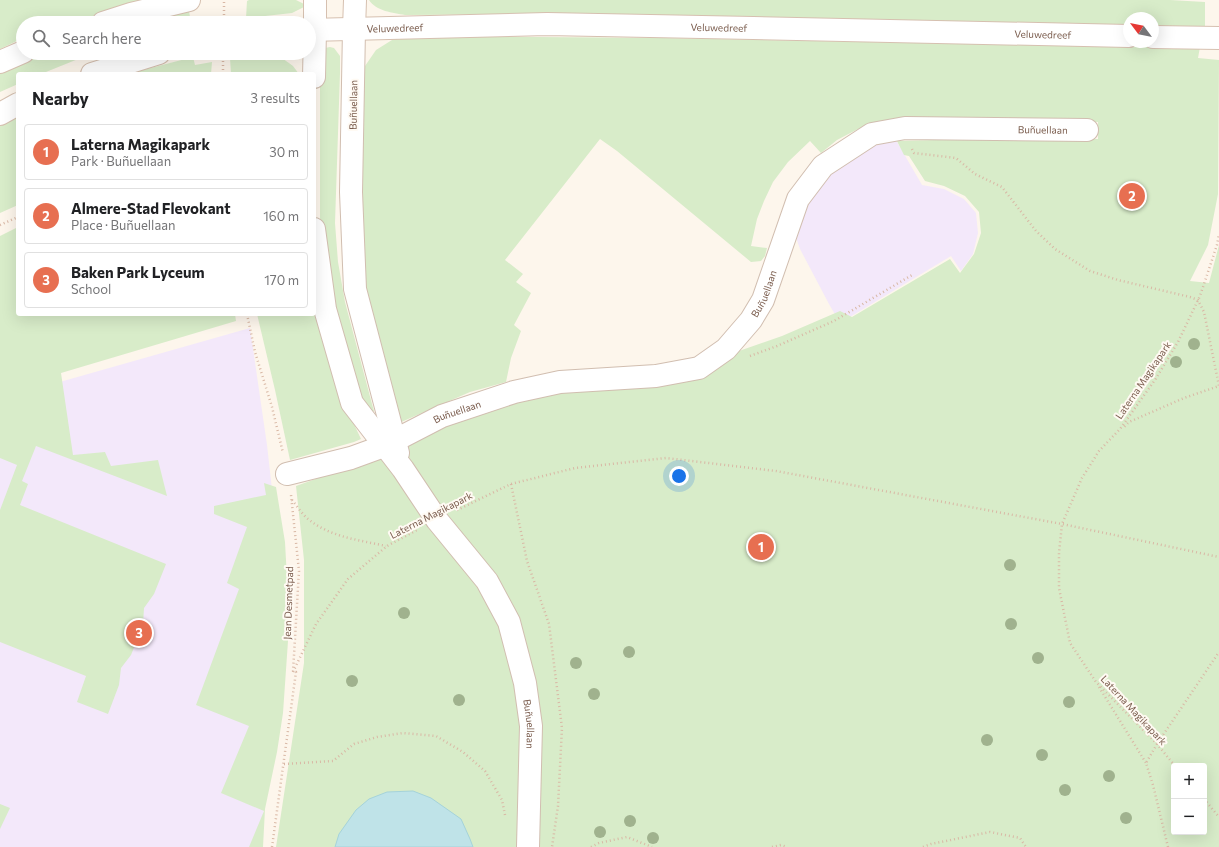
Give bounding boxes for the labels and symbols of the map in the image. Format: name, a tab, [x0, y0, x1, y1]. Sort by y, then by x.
north arrow	[1123, 12, 1159, 48]
street label: Veluwedreef	[366, 21, 424, 35]
street label: Veluwedreef	[690, 21, 747, 34]
street label: Veluwedreef	[1014, 28, 1071, 41]
street label: Buñuellaan	[347, 80, 359, 130]
street label: Buñuellaan	[1018, 123, 1068, 136]
pin: 2	[1119, 181, 1145, 211]
street label: Buñuellaan	[748, 269, 779, 319]
street label: Laterna Magikapark	[1113, 338, 1174, 421]
street label: Buñuellaan	[431, 397, 482, 426]
your location	[669, 466, 689, 486]
street label: Laterna Magikapark	[388, 489, 475, 541]
pin: 1	[748, 532, 774, 562]
street label: Jean Desmetpad	[281, 566, 295, 640]
pin: 3	[126, 618, 152, 648]
street label: Laterna Magikapark	[1099, 673, 1170, 748]
street label: Buñuellaan	[521, 698, 537, 749]

